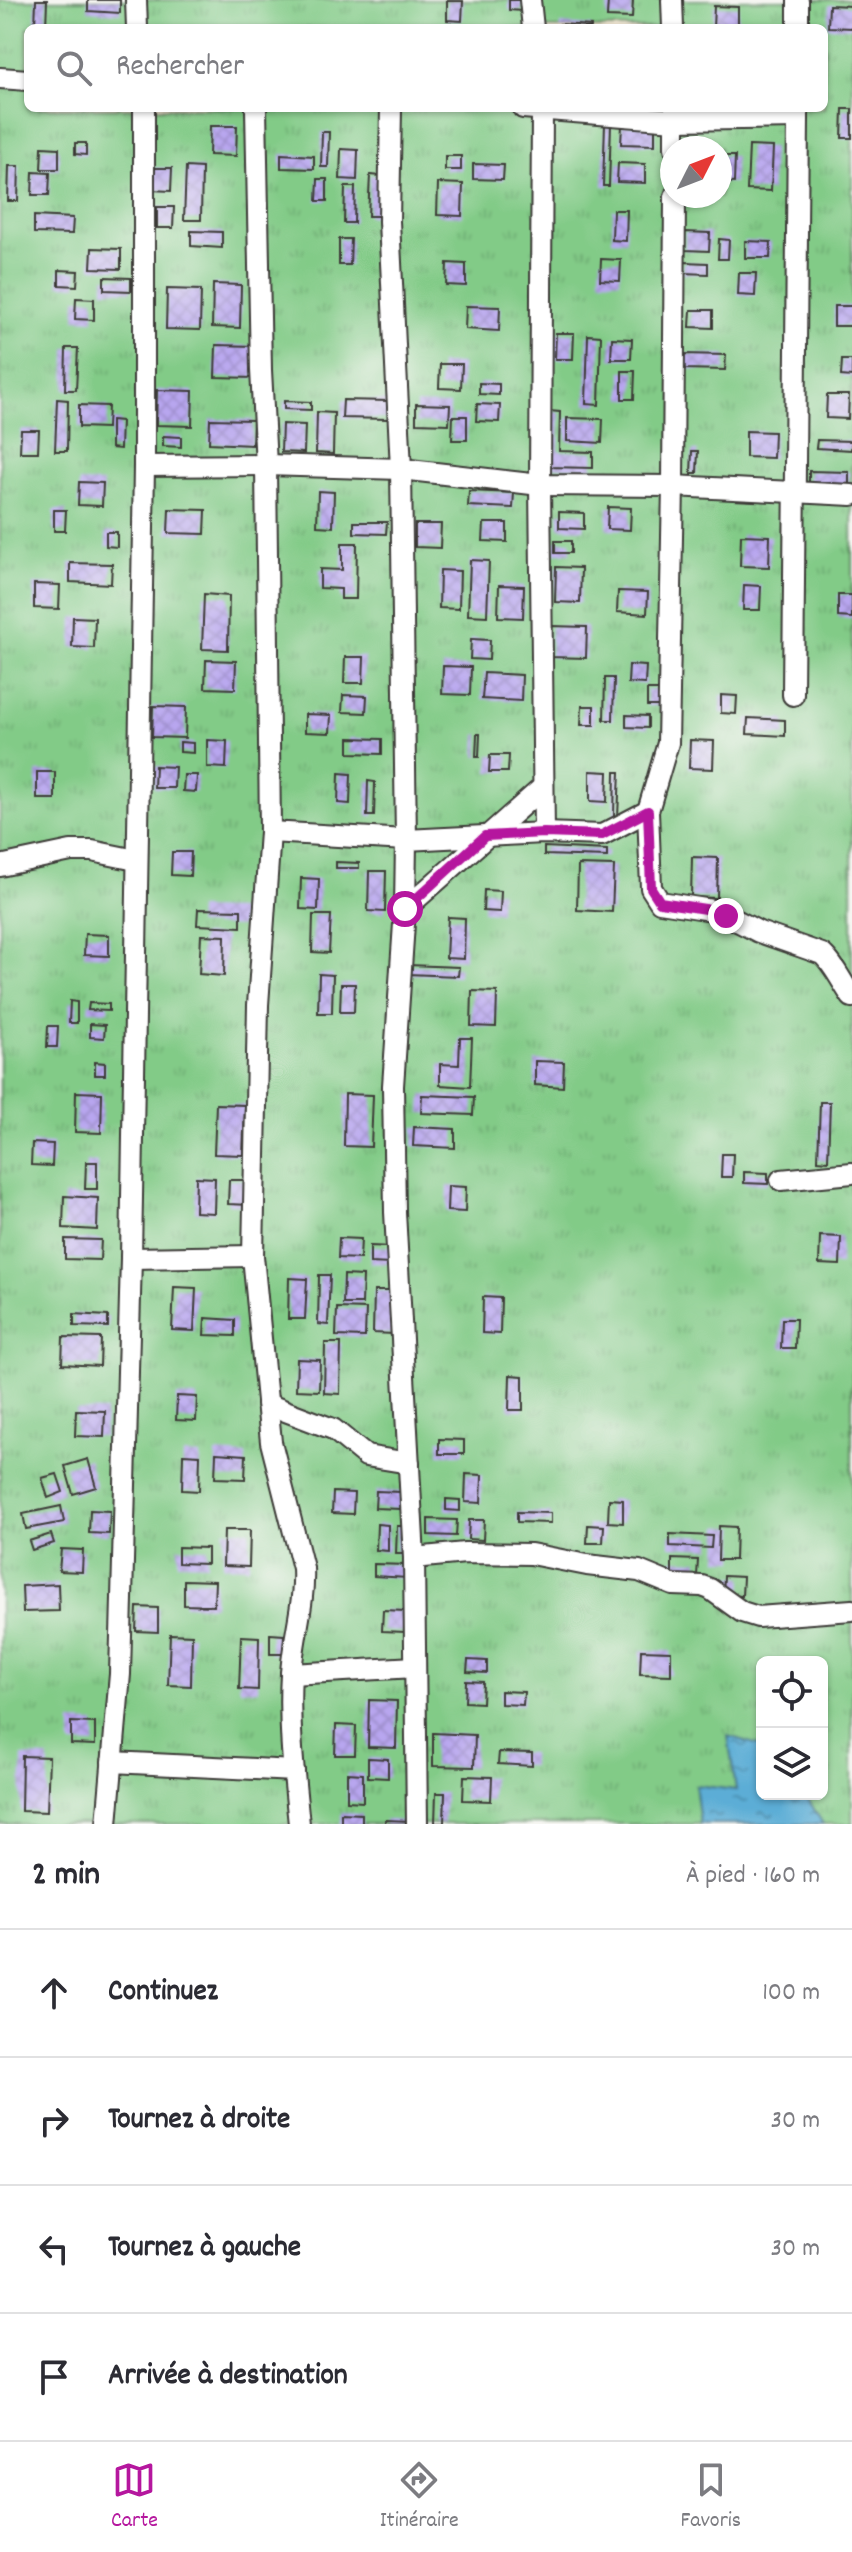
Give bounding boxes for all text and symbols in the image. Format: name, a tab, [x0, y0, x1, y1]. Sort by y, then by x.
search box	[24, 24, 828, 112]
icon: search	[52, 46, 96, 90]
text: Rechercher	[116, 47, 244, 90]
north arrow	[660, 136, 732, 208]
route start	[387, 891, 423, 927]
route end	[708, 898, 744, 934]
map controls	[756, 1656, 828, 1800]
button: locate	[756, 1656, 828, 1728]
button: layers	[756, 1728, 828, 1800]
text: 2 min	[32, 1852, 100, 1901]
text: À pied · 160 m	[686, 1858, 820, 1895]
icon: ahead	[32, 1971, 76, 2015]
text: Continuez	[108, 1972, 218, 2015]
text: 100 m	[762, 1975, 820, 2012]
icon: right	[32, 2099, 76, 2143]
text: Tournez à droite	[108, 2100, 290, 2143]
text: 30 m	[770, 2103, 820, 2140]
icon: left	[32, 2227, 76, 2271]
text: Tournez à gauche	[108, 2228, 301, 2271]
text: 30 m	[770, 2231, 820, 2268]
icon: arrive	[32, 2355, 76, 2399]
text: Arrivée à destination	[108, 2356, 348, 2399]
tab: Carte	[111, 2458, 158, 2537]
tab: Itinéraire	[380, 2458, 459, 2537]
tab: Favoris	[681, 2458, 741, 2537]

